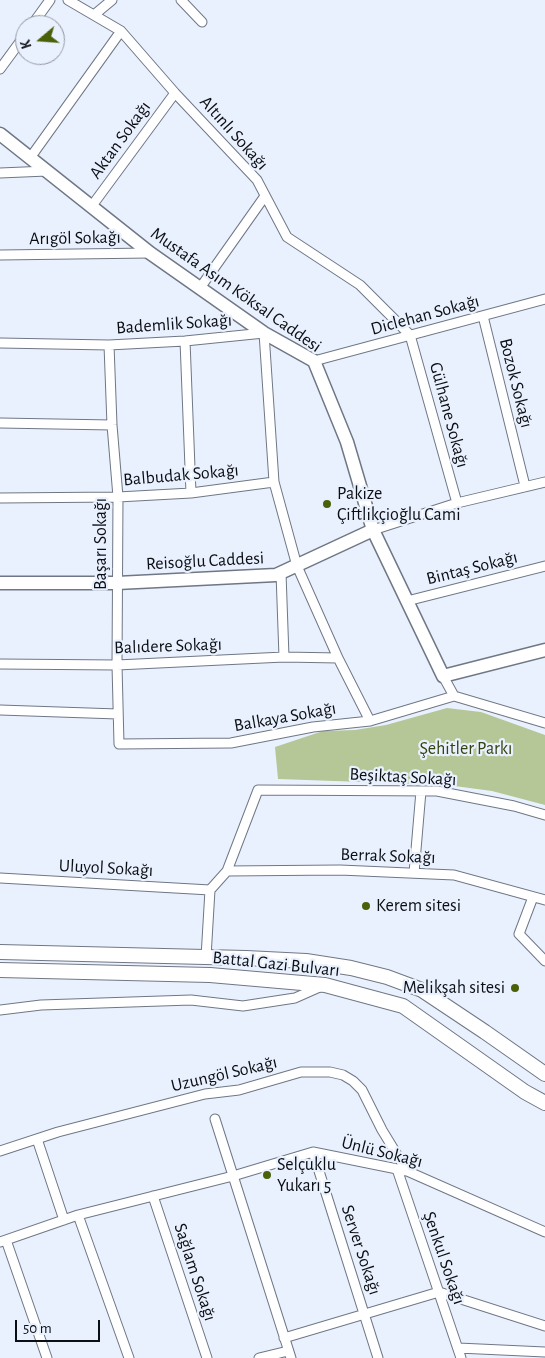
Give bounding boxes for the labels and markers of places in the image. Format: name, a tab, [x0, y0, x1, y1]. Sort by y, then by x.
place label: Pakize Çiftlikçioğlu Cami	[337, 483, 461, 526]
marker: Pakize Çiftlikçioğlu Cami	[321, 498, 333, 510]
place label: Kerem sitesi	[376, 895, 461, 917]
marker: Kerem sitesi	[360, 900, 372, 912]
place label: Melikşah sitesi	[403, 977, 505, 999]
marker: Melikşah sitesi	[509, 982, 521, 994]
place label: Selçuklu Yukarı 5	[277, 1154, 336, 1196]
marker: Selçuklu Yukarı 5	[261, 1169, 273, 1181]

